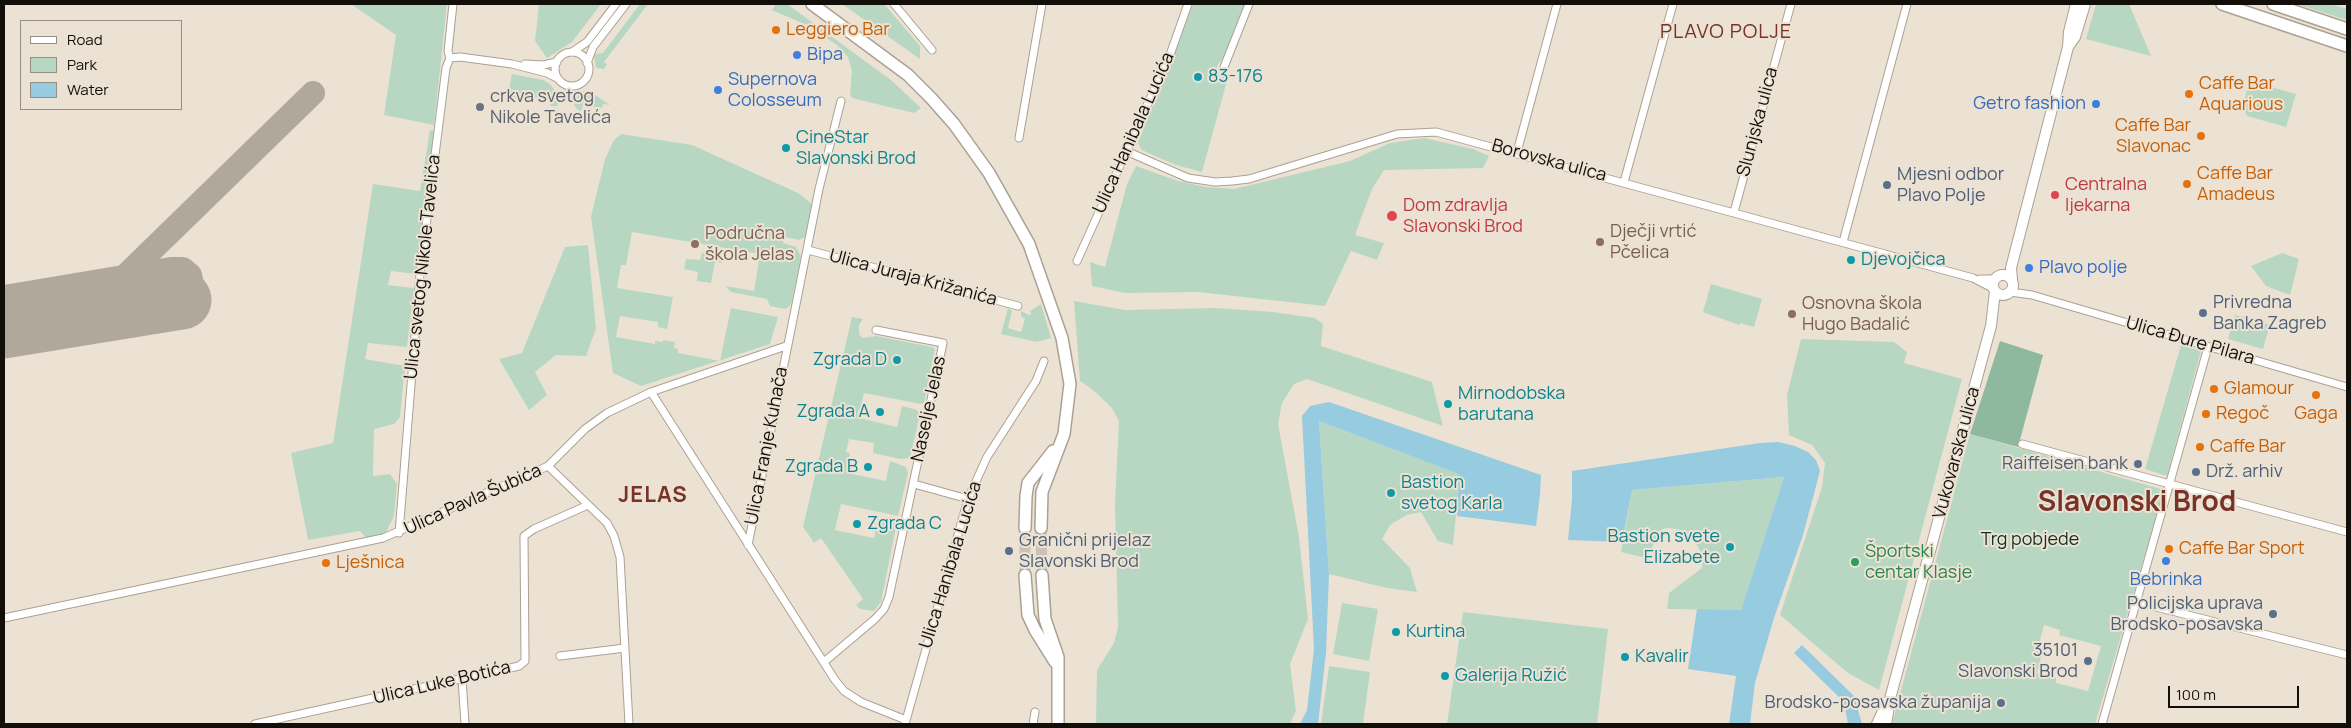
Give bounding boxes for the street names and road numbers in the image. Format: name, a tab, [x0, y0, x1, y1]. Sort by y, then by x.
street label: Ulica Hanibala Lucića	[1089, 49, 1179, 217]
street label: Slunjska ulica	[1733, 65, 1783, 179]
street label: Borovska ulica	[1489, 135, 1609, 187]
street label: Ulica svetog Nikole Tavelića	[400, 154, 446, 380]
street label: Ulica Juraja Križanića	[827, 245, 999, 311]
street label: Ulica Đure Pilara	[2123, 312, 2257, 370]
street label: Naselje Jelas	[907, 354, 951, 464]
street label: Ulica Franje Kuhača	[741, 365, 793, 527]
street label: Vukovarska ulica	[1929, 385, 1985, 521]
street label: Ulica Pavla Šubića	[401, 460, 545, 540]
street label: Ulica Hanibala Lucića	[915, 479, 987, 651]
street label: Ulica Luke Botića	[371, 657, 513, 709]

